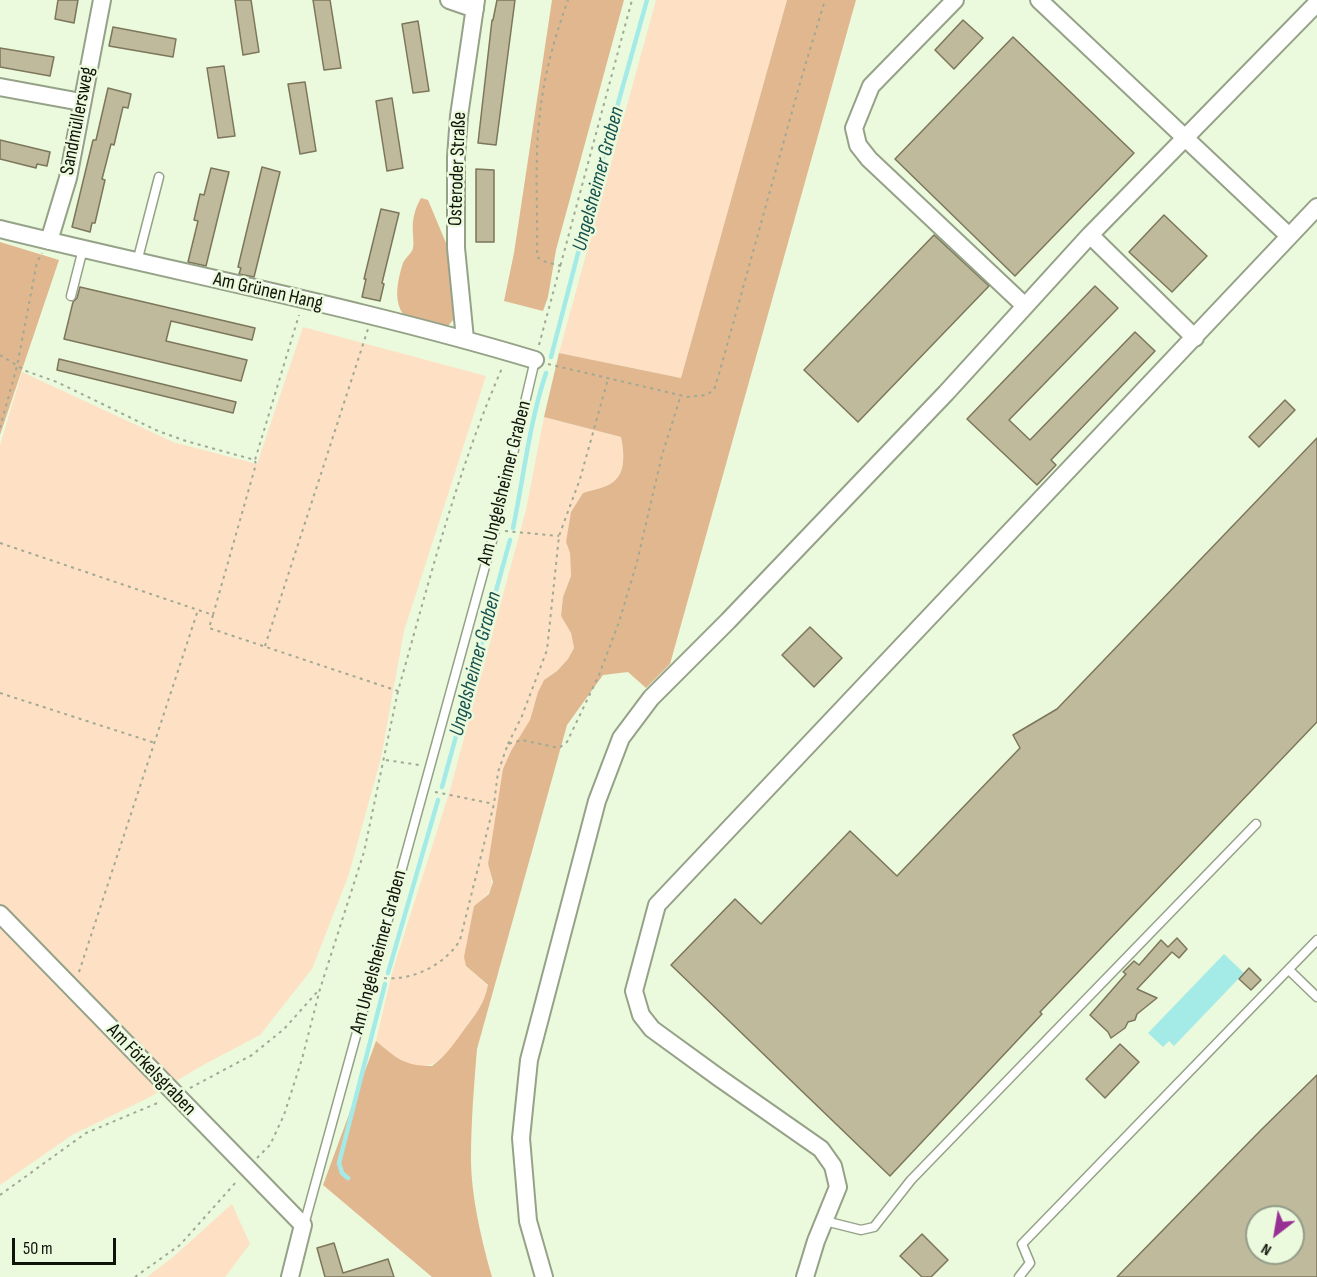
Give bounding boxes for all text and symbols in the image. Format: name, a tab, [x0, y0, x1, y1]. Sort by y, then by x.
street label: Sandmüllersweg	[56, 65, 100, 177]
water label: Ungelsheimer Graben	[568, 104, 630, 254]
street label: Osteroder Straße	[444, 111, 472, 227]
street label: Am Grünen Hang	[211, 268, 325, 316]
street label: Am Ungelsheimer Graben	[473, 398, 537, 568]
water label: Ungelsheimer Graben	[445, 589, 507, 739]
street label: Am Ungelsheimer Graben	[346, 868, 412, 1036]
street label: Am Förkelsgraben	[101, 1019, 201, 1121]
north arrow	[1245, 1205, 1305, 1265]
scale bar	[15, 1226, 118, 1264]
text: 50 m	[23, 1238, 53, 1259]
text: N	[1258, 1239, 1275, 1259]

